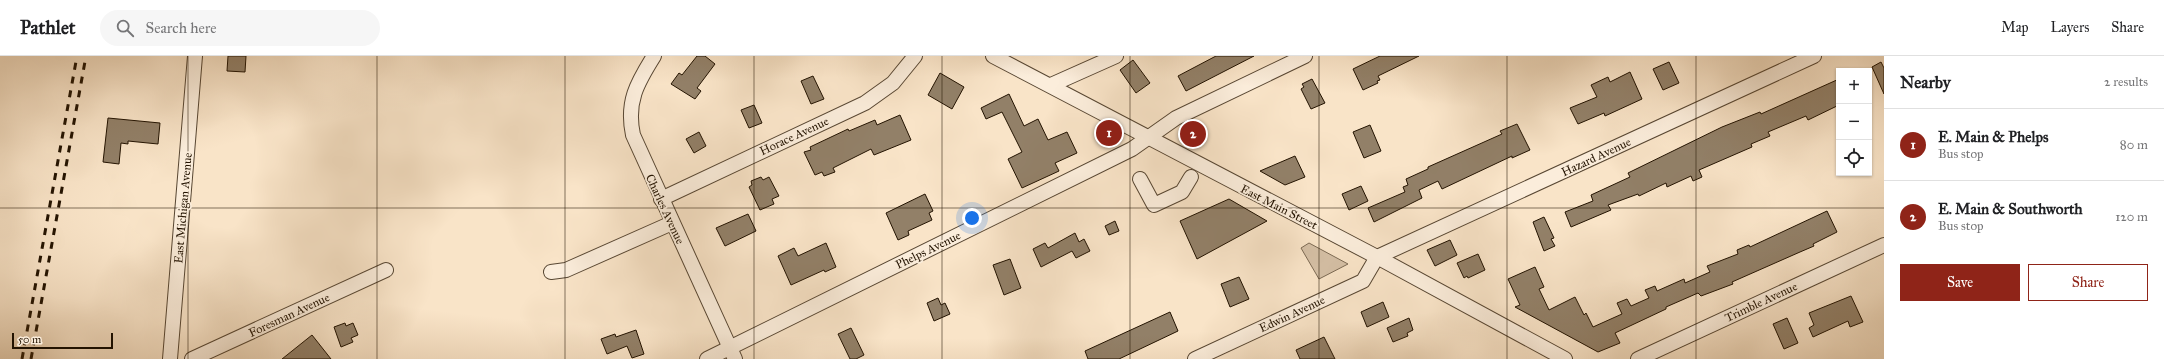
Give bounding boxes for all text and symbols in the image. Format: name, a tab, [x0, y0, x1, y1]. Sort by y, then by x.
search box	[100, 10, 380, 46]
text: Pathlet	[20, 16, 76, 39]
icon: search	[114, 17, 136, 39]
text: Search here	[146, 19, 217, 37]
text: Map	[2001, 19, 2029, 36]
text: Layers	[2051, 19, 2089, 36]
text: Share	[2111, 19, 2144, 36]
map controls	[1836, 68, 1872, 176]
button: +	[1836, 68, 1872, 104]
text: Nearby	[1900, 72, 1951, 93]
text: 2 results	[2104, 74, 2148, 90]
button: −	[1836, 104, 1872, 140]
street label: Horace Avenue	[757, 114, 831, 158]
pin: 1	[1096, 118, 1122, 148]
pin: 2	[1180, 119, 1206, 149]
text: E. Main & Phelps	[1938, 128, 2048, 146]
street label: Hazard Avenue	[1559, 135, 1633, 179]
text: 1	[1910, 137, 1916, 153]
text: 80 m	[2120, 137, 2148, 153]
button: locate	[1836, 140, 1872, 176]
text: Bus stop	[1938, 146, 1984, 162]
street label: East Michigan Avenue	[171, 152, 196, 264]
street label: Charles Avenue	[643, 172, 687, 246]
street label: East Main Street	[1238, 182, 1320, 233]
text: E. Main & Southworth	[1938, 200, 2083, 218]
your location	[962, 208, 982, 228]
text: 2	[1910, 209, 1916, 225]
text: 120 m	[2115, 209, 2148, 225]
text: Bus stop	[1938, 218, 1984, 234]
street label: Phelps Avenue	[893, 228, 963, 272]
button: Save	[1900, 264, 2020, 301]
button: Share	[2028, 264, 2148, 301]
street label: Trimble Avenue	[1723, 279, 1799, 325]
street label: Foresman Avenue	[246, 290, 332, 340]
street label: Edwin Avenue	[1257, 293, 1327, 335]
scale bar	[12, 331, 113, 350]
text: 50 m	[18, 333, 41, 346]

